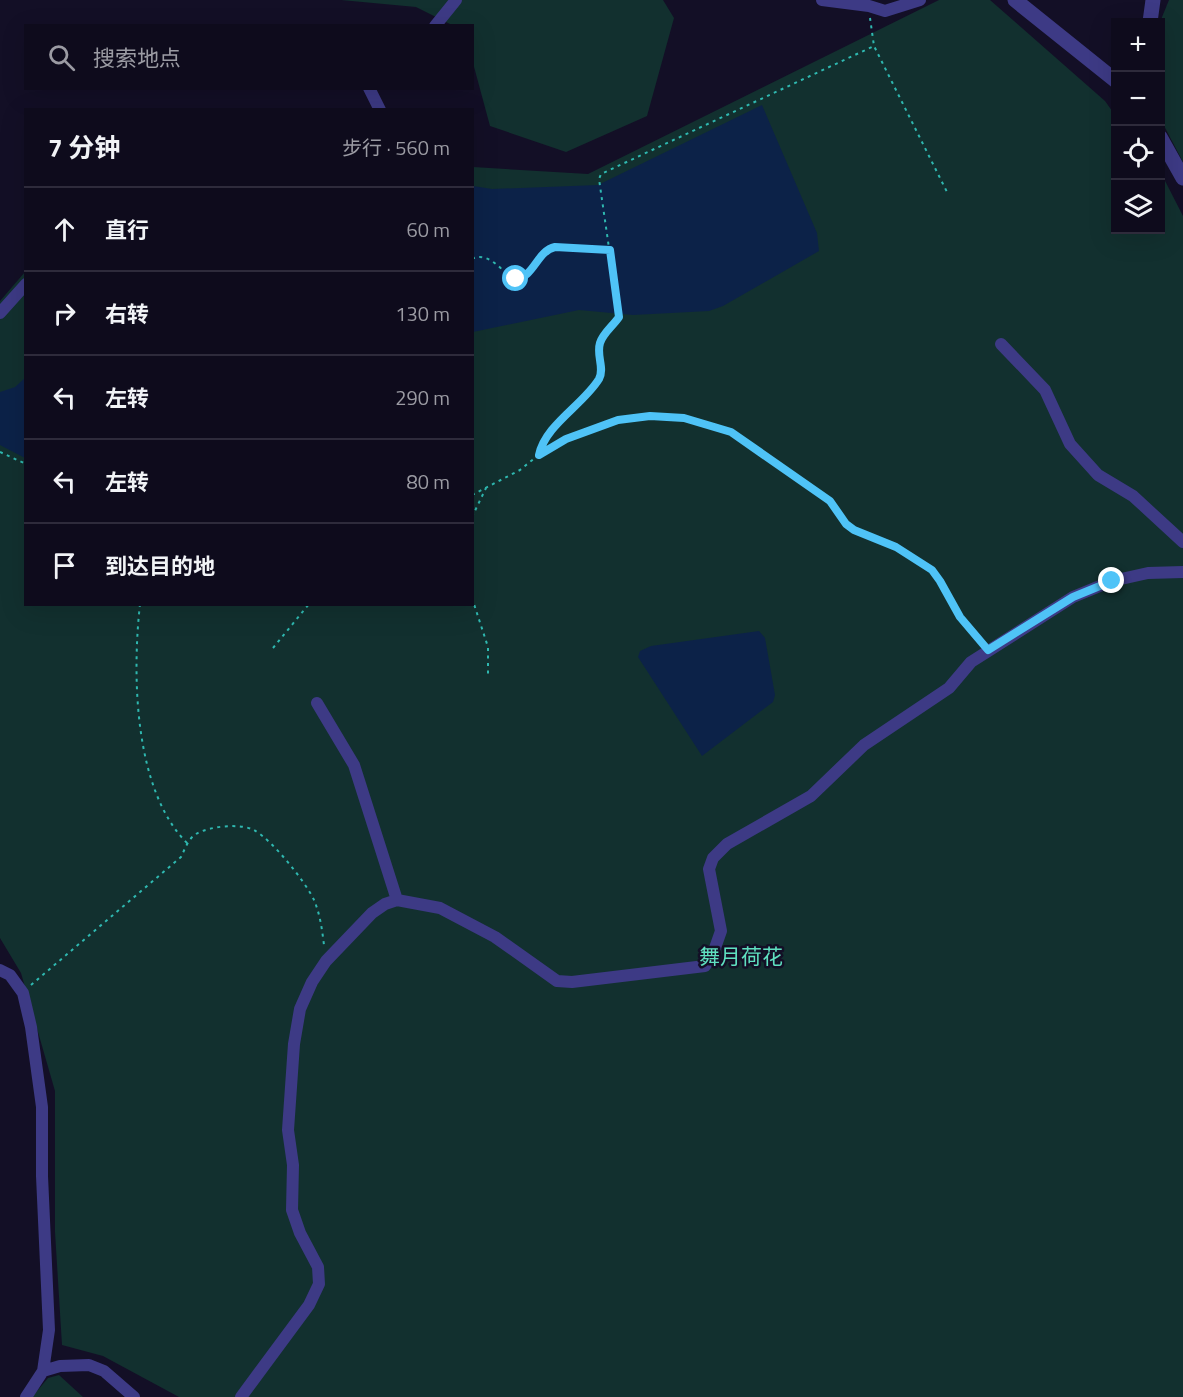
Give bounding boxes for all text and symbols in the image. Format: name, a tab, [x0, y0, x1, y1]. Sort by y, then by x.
map controls	[1111, 18, 1165, 234]
button: +	[1111, 18, 1165, 72]
search box	[24, 24, 474, 90]
icon: search	[45, 41, 78, 74]
text: 搜索地点	[93, 41, 181, 75]
button: −	[1111, 72, 1165, 126]
button: locate	[1111, 126, 1165, 180]
text: 7 分钟	[48, 128, 120, 167]
text: 步行 · 560 m	[342, 132, 450, 163]
button: layers	[1111, 180, 1165, 234]
icon: ahead	[48, 213, 81, 246]
text: 直行	[105, 213, 149, 247]
text: 60 m	[406, 214, 450, 245]
route start	[502, 265, 528, 291]
icon: right	[48, 297, 81, 330]
text: 右转	[105, 297, 149, 331]
text: 130 m	[395, 298, 450, 329]
icon: left	[48, 381, 81, 414]
text: 左转	[105, 381, 149, 415]
text: 290 m	[395, 382, 450, 413]
icon: left	[48, 465, 81, 498]
text: 左转	[105, 465, 149, 499]
text: 80 m	[406, 466, 450, 497]
icon: arrive	[48, 549, 81, 582]
text: 到达目的地	[105, 549, 215, 583]
route end	[1098, 567, 1124, 593]
park label: 舞月荷花	[699, 940, 783, 972]

